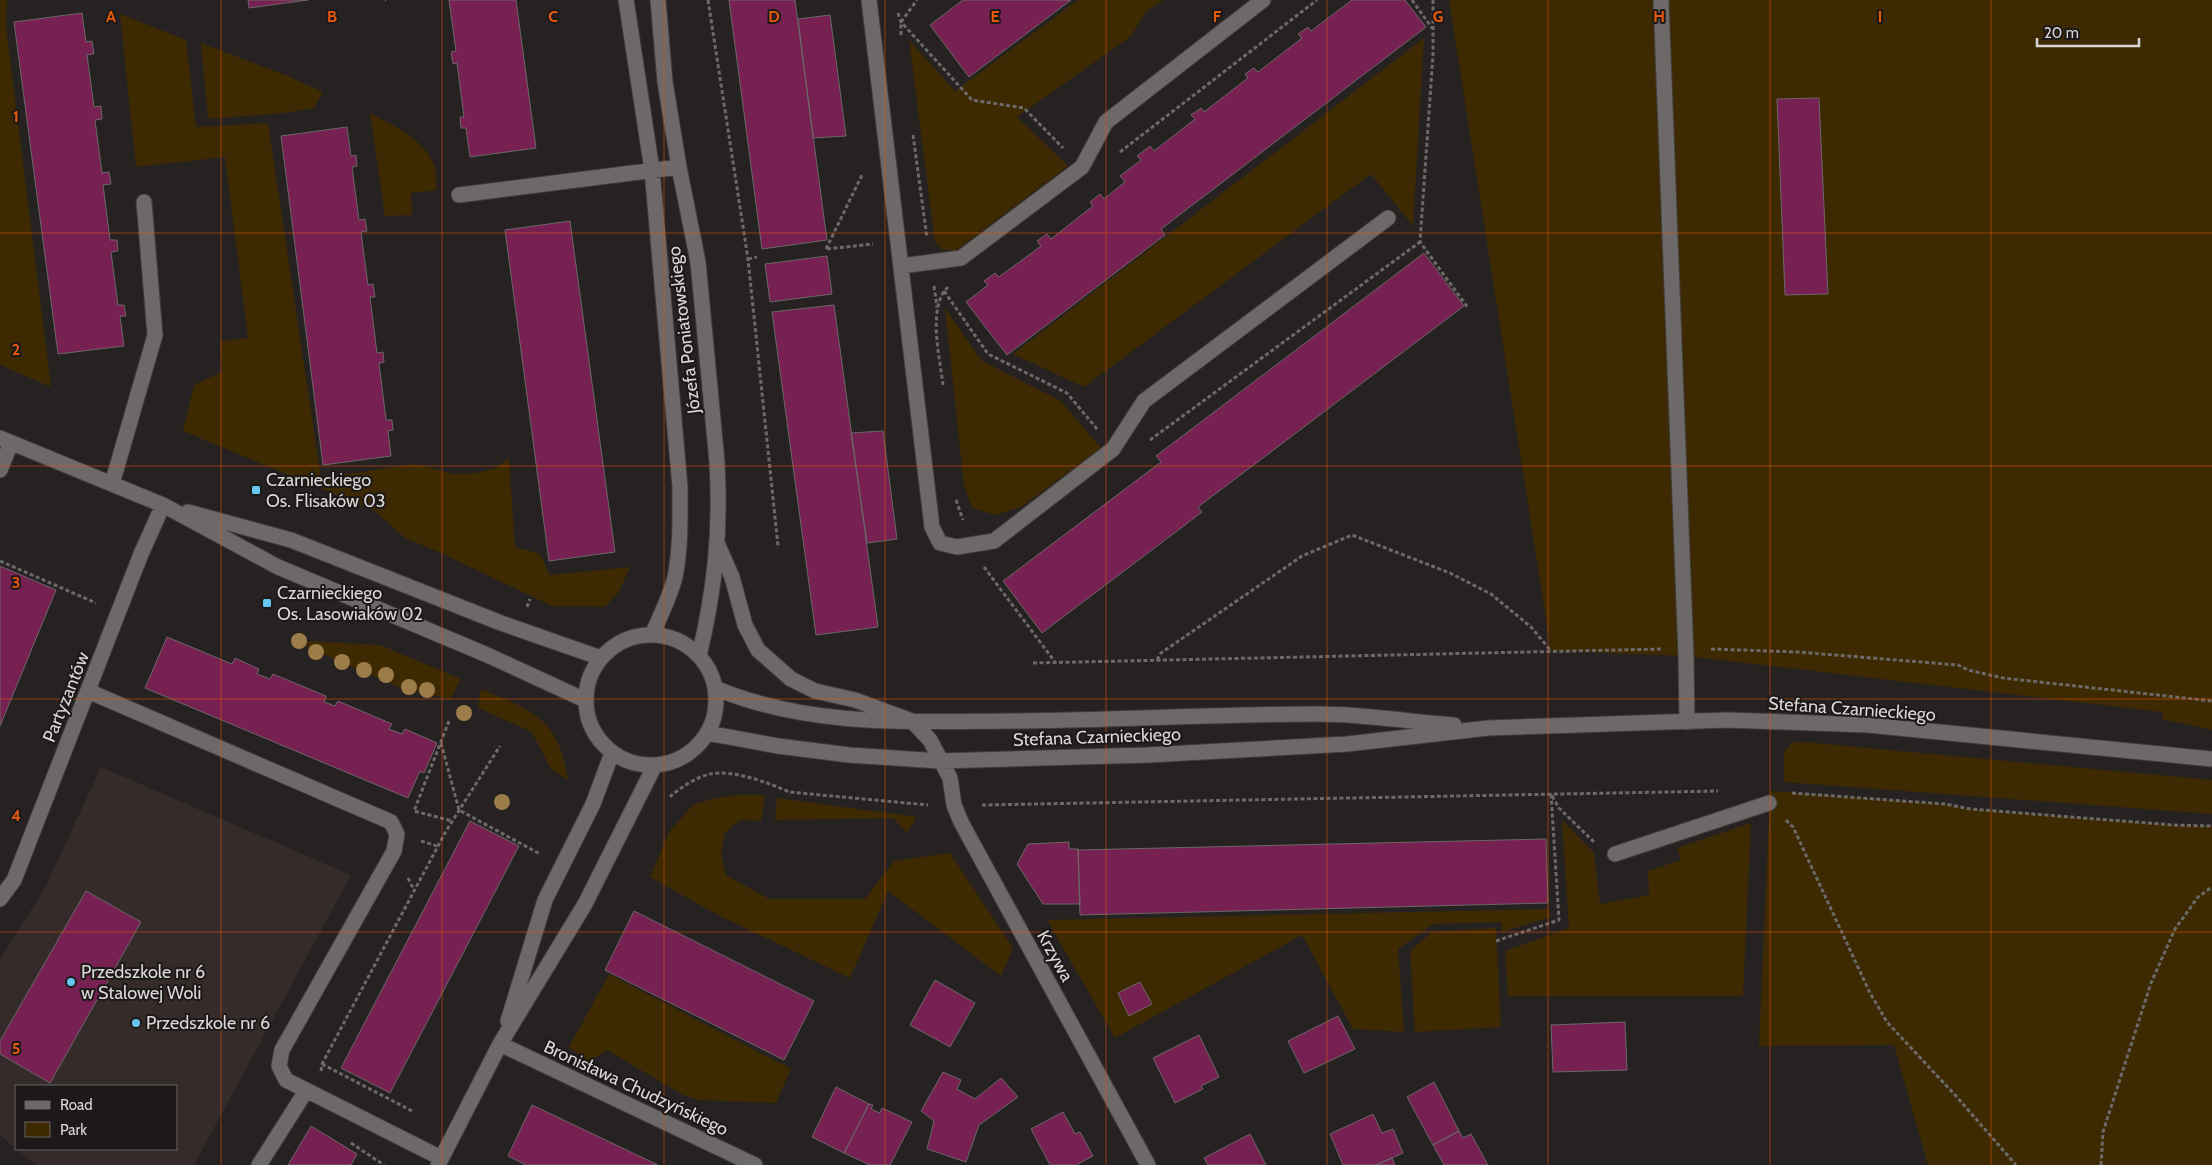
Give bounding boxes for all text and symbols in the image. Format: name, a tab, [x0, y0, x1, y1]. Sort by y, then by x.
text: A	[106, 7, 116, 26]
text: B	[327, 7, 337, 26]
text: C	[548, 7, 558, 26]
text: D	[768, 7, 780, 26]
text: E	[990, 7, 1000, 26]
text: F	[1213, 7, 1222, 26]
text: G	[1433, 7, 1443, 26]
text: H	[1653, 7, 1665, 26]
text: I	[1878, 7, 1882, 26]
scale bar	[2037, 15, 2140, 47]
text: 20 m	[2044, 24, 2079, 42]
text: 1	[13, 107, 19, 126]
street label: Józefa Poniatowskiego	[663, 245, 705, 416]
text: 2	[12, 340, 20, 359]
place label: Czarnieckiego Os. Flisaków 03	[266, 469, 385, 512]
marker: Czarnieckiego Os. Flisaków 03	[250, 484, 262, 496]
text: 3	[12, 573, 20, 592]
place label: Czarnieckiego Os. Lasowiaków 02	[277, 582, 423, 625]
marker: Czarnieckiego Os. Lasowiaków 02	[261, 597, 273, 609]
street label: Partyzantów	[38, 649, 94, 745]
street label: Stefana Czarnieckiego	[1768, 692, 1937, 726]
street label: Stefana Czarnieckiego	[1013, 723, 1181, 751]
text: 4	[11, 806, 21, 825]
street label: Krzywa	[1032, 927, 1078, 986]
place label: Przedszkole nr 6 w Stalowej Woli	[81, 961, 205, 1004]
marker: Przedszkole nr 6 w Stalowej Woli	[65, 976, 77, 988]
place label: Przedszkole nr 6	[146, 1012, 270, 1034]
marker: Przedszkole nr 6	[130, 1017, 142, 1029]
street label: Bronisława Chudzyńskiego	[540, 1036, 732, 1140]
text: 5	[12, 1039, 20, 1058]
legend	[15, 1085, 178, 1150]
text: Road	[60, 1096, 93, 1114]
text: Park	[60, 1121, 87, 1139]

